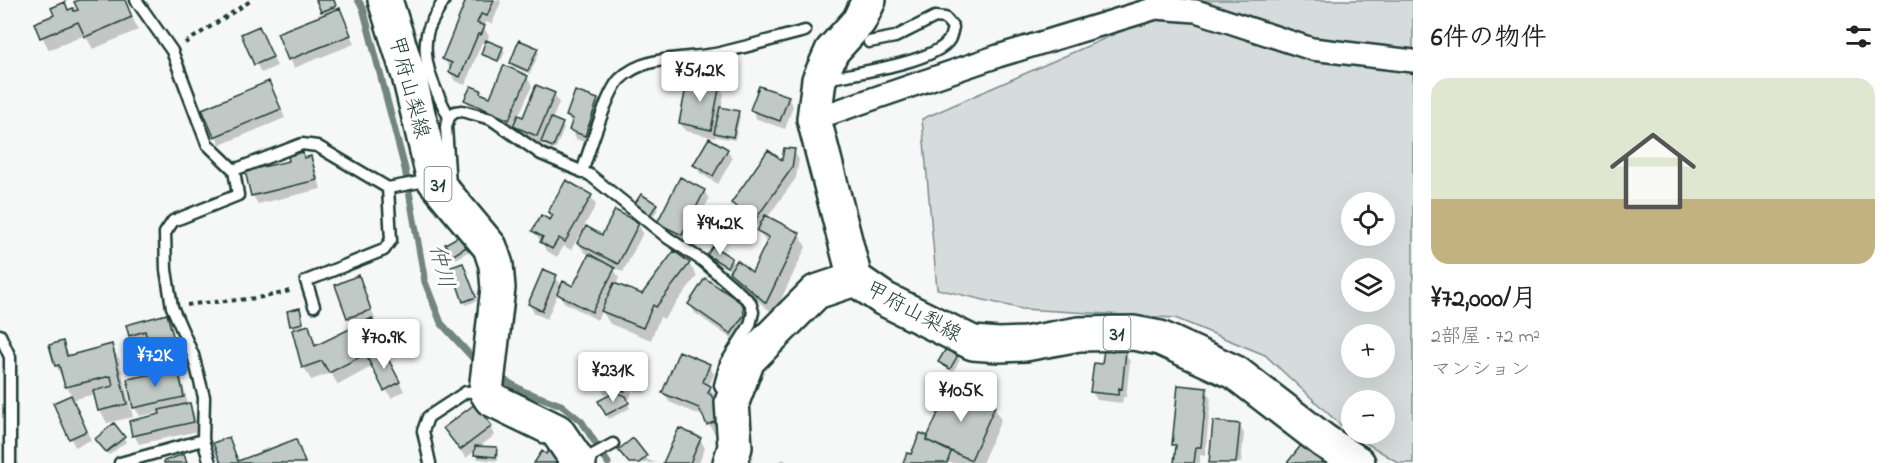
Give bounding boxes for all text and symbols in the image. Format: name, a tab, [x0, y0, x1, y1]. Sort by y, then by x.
text: 6件の物件	[1431, 20, 1546, 58]
icon: filters	[1842, 20, 1875, 53]
street label: 甲府山梨線	[380, 33, 436, 142]
pin: ¥51.2K	[651, 52, 749, 103]
text: ¥51.2K	[675, 57, 725, 86]
icon: home	[1599, 117, 1707, 225]
road number: 31	[424, 167, 452, 201]
map controls	[1341, 192, 1395, 444]
button: locate	[1341, 192, 1395, 246]
pin: ¥94.2K	[671, 205, 769, 256]
text: ¥94.2K	[697, 210, 743, 239]
water label: 仲川	[419, 242, 461, 292]
button: layers	[1341, 258, 1395, 312]
street label: 甲府山梨線	[860, 275, 966, 351]
text: ¥72,000/月	[1431, 281, 1537, 319]
road number: 31	[1104, 316, 1130, 350]
pin: ¥70.9K	[335, 319, 433, 370]
text: 2部屋 · 72 m²	[1431, 323, 1540, 352]
text: ¥70.9K	[362, 324, 406, 353]
button: +	[1341, 324, 1395, 378]
pin: ¥72K	[119, 337, 191, 388]
text: ¥72K	[137, 342, 173, 371]
pin: ¥231K	[571, 352, 655, 403]
text: マンション	[1431, 356, 1530, 385]
text: ¥231K	[592, 357, 634, 386]
pin: ¥105K	[919, 372, 1003, 423]
text: ¥105K	[939, 377, 983, 406]
button: −	[1341, 390, 1395, 444]

